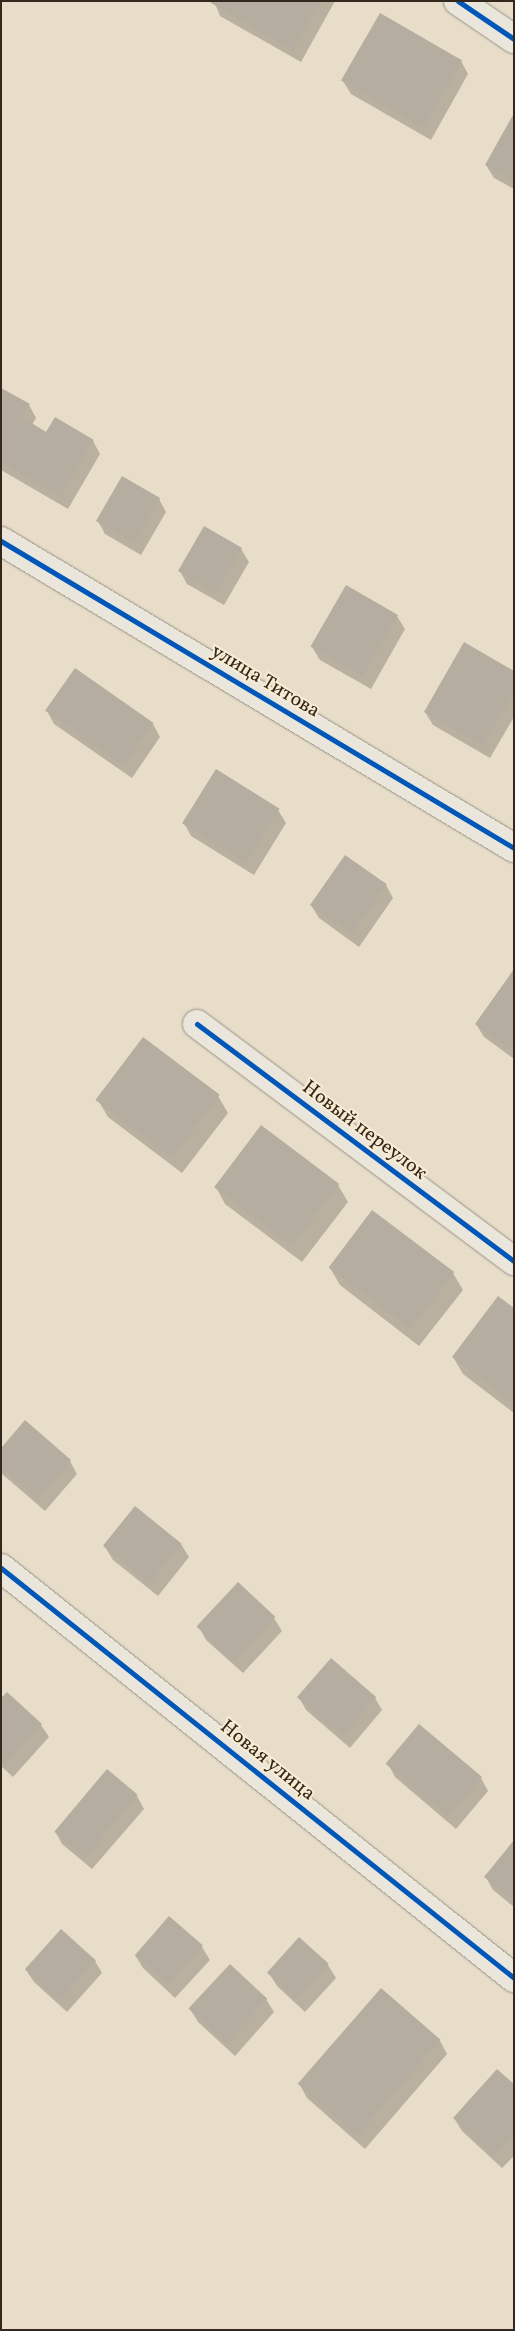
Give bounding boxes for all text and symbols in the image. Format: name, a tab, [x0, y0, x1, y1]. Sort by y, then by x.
street label: улица Титова	[206, 640, 324, 724]
street label: Новый переулок	[297, 1076, 431, 1186]
street label: Новая улица	[214, 1715, 320, 1807]

